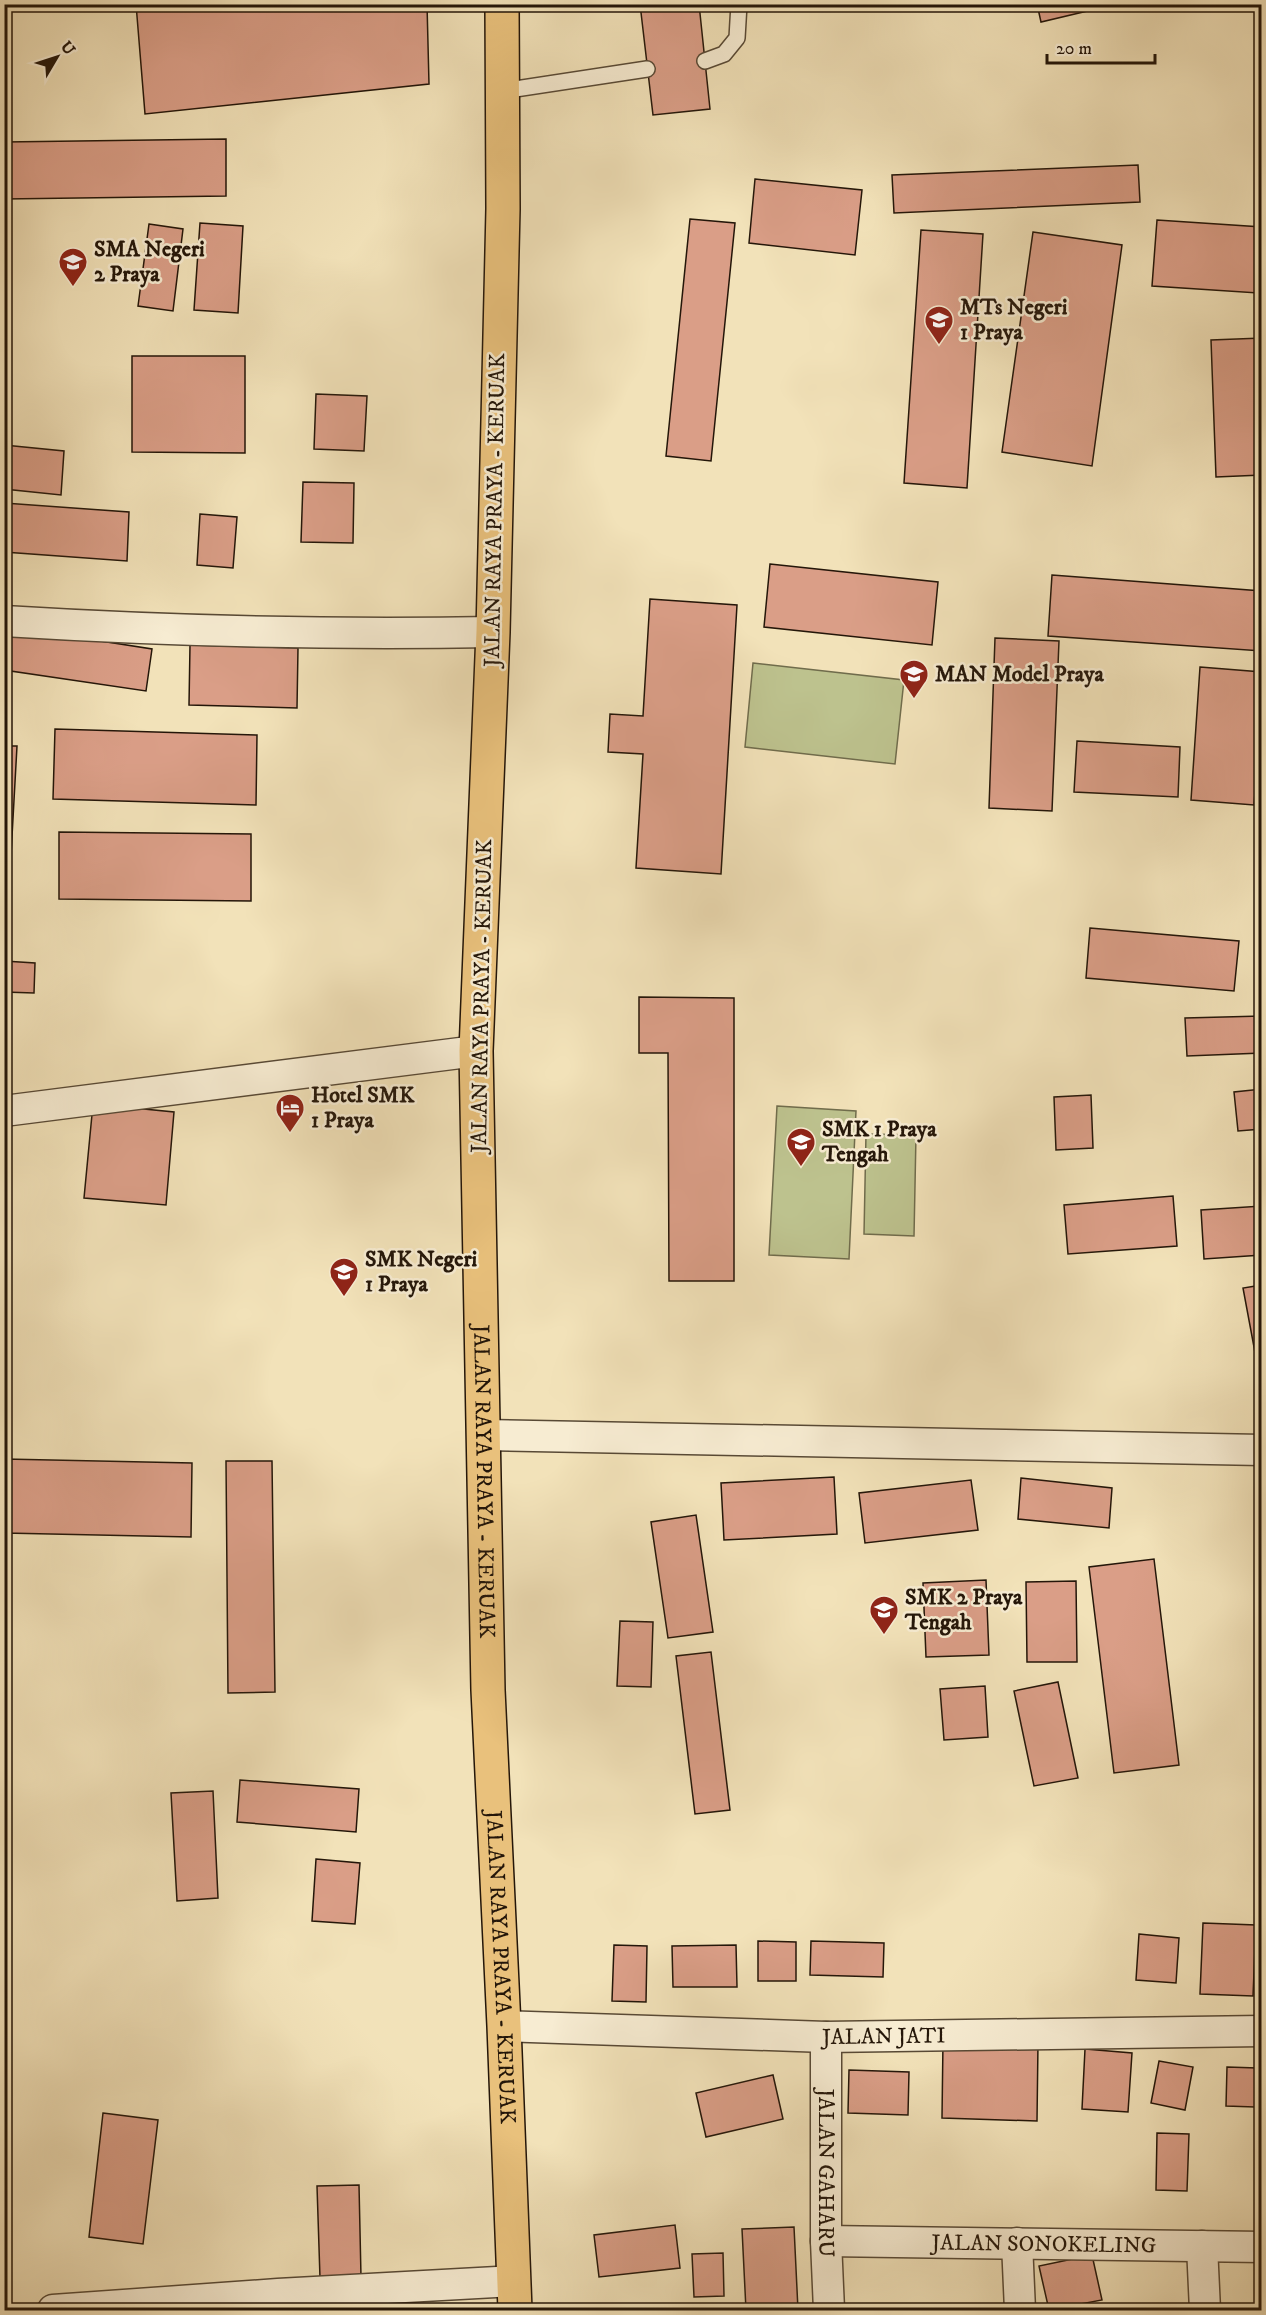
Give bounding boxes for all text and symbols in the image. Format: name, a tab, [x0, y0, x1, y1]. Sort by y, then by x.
north arrow	[27, 27, 87, 87]
scale bar	[1047, 27, 1155, 65]
text: U	[56, 37, 80, 60]
text: 20 m	[1056, 38, 1092, 60]
place label: SMA Negeri 2 Praya	[94, 236, 205, 288]
school or university icon: SMA Negeri 2 Praya	[57, 246, 89, 288]
place label: MTs Negeri 1 Praya	[960, 294, 1068, 346]
school or university icon: MTs Negeri 1 Praya	[923, 304, 955, 346]
street label: JALAN RAYA PRAYA - KERUAK	[479, 352, 511, 669]
school or university icon: MAN Model Praya	[898, 658, 930, 700]
place label: MAN Model Praya	[935, 661, 1104, 688]
street label: JALAN RAYA PRAYA - KERUAK	[466, 838, 498, 1155]
place label: Hotel SMK 1 Praya	[311, 1082, 415, 1134]
hotel icon: Hotel SMK 1 Praya	[274, 1092, 306, 1134]
place label: SMK 1 Praya Tengah	[821, 1116, 937, 1168]
school or university icon: SMK 1 Praya Tengah	[785, 1126, 817, 1168]
place label: SMK Negeri 1 Praya	[365, 1246, 478, 1298]
school or university icon: SMK Negeri 1 Praya	[328, 1256, 360, 1298]
street label: JALAN RAYA PRAYA - KERUAK	[468, 1322, 501, 1639]
place label: SMK 2 Praya Tengah	[904, 1584, 1023, 1636]
school or university icon: SMK 2 Praya Tengah	[868, 1594, 900, 1636]
street label: JALAN RAYA PRAYA - KERUAK	[480, 1808, 521, 2125]
street label: JALAN JATI	[820, 2022, 946, 2051]
street label: JALAN GAHARU	[812, 2087, 840, 2258]
street label: JALAN SONOKELING	[929, 2229, 1157, 2259]

